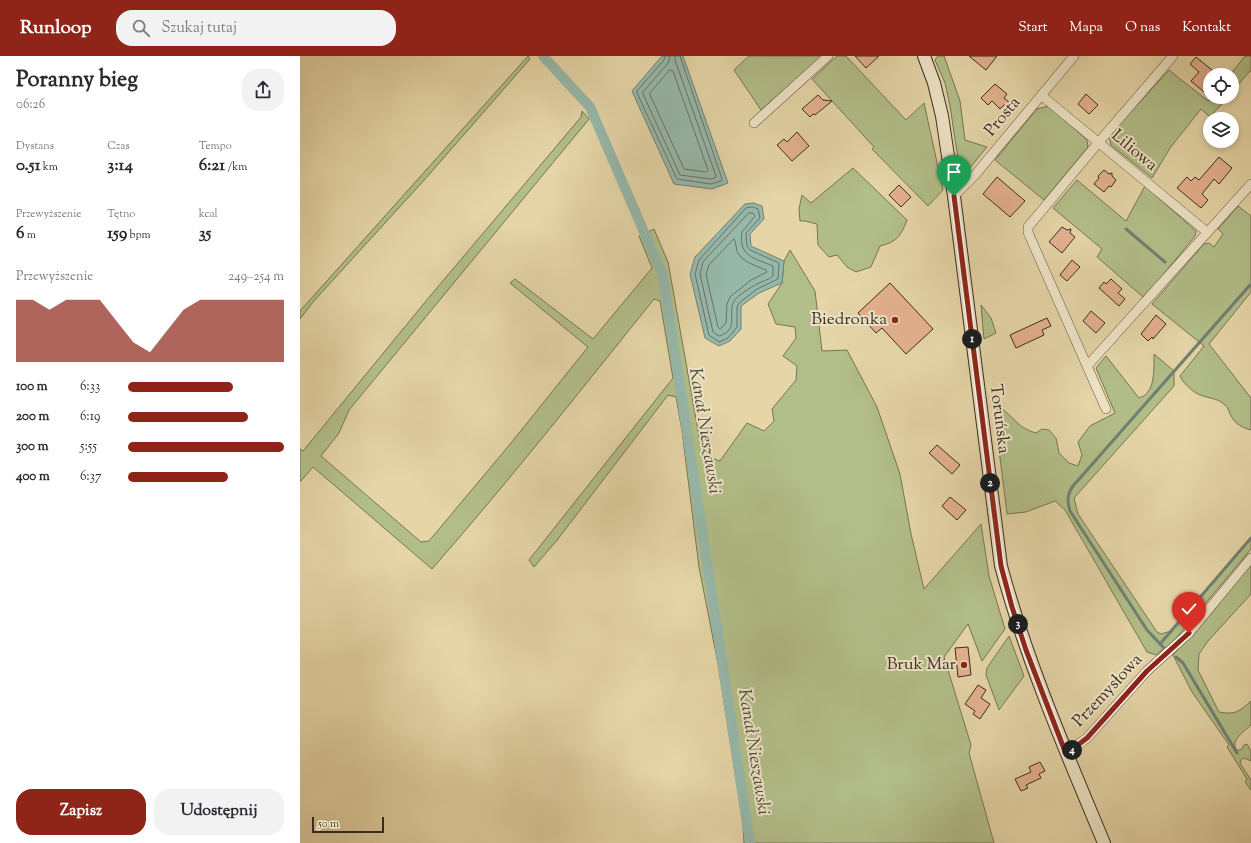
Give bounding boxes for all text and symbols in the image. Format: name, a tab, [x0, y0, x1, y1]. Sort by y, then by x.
search box	[116, 10, 396, 46]
text: Runloop	[20, 15, 92, 42]
icon: search	[130, 17, 152, 39]
text: Szukaj tutaj	[162, 18, 237, 39]
text: Start	[1018, 18, 1048, 38]
text: Mapa	[1070, 18, 1103, 38]
text: O nas	[1125, 18, 1160, 38]
text: Kontakt	[1182, 18, 1231, 38]
text: Poranny bieg	[16, 65, 138, 97]
map controls	[1203, 68, 1239, 148]
button: locate	[1203, 68, 1239, 104]
button: share	[242, 69, 284, 111]
street label: Prosta	[979, 92, 1027, 142]
text: 06:26	[16, 96, 45, 114]
button: layers	[1203, 112, 1239, 148]
street label: Liliowa	[1106, 124, 1162, 178]
text: Dystans	[16, 138, 54, 154]
text: Czas	[107, 138, 130, 154]
text: Tempo	[199, 138, 232, 154]
text: 0.51	[16, 154, 40, 178]
text: 3:14	[107, 154, 133, 178]
text: 6:21	[199, 154, 225, 178]
pin	[937, 155, 971, 196]
text: km	[40, 159, 58, 175]
text: /km	[225, 159, 247, 175]
icon: arrive	[943, 161, 965, 183]
text: Przewyższenie	[16, 206, 81, 222]
text: Tętno	[107, 206, 135, 222]
text: kcal	[199, 206, 218, 222]
text: 6	[16, 222, 24, 246]
text: 159	[107, 222, 127, 246]
text: 35	[199, 222, 211, 246]
text: m	[24, 227, 36, 243]
text: bpm	[127, 227, 151, 243]
text: Przewyższenie	[16, 268, 93, 286]
text: 249–254 m	[228, 268, 284, 286]
place label: Biedronka	[811, 308, 887, 332]
marker: Biedronka	[890, 315, 900, 325]
pin: 1	[962, 329, 982, 349]
text: 1	[970, 331, 974, 347]
water label: Kanał Nieszawski	[681, 366, 727, 496]
text: 100 m	[16, 378, 48, 396]
text: 6:33	[80, 378, 100, 396]
street label: Toruńska	[983, 383, 1015, 455]
text: 200 m	[16, 408, 49, 426]
text: 6:19	[80, 408, 100, 426]
text: 300 m	[16, 438, 48, 456]
text: 5:55	[80, 438, 97, 456]
text: 400 m	[16, 468, 50, 486]
text: 6:37	[80, 468, 101, 486]
pin: 2	[980, 473, 1000, 493]
text: 2	[987, 475, 993, 491]
pin	[1172, 592, 1206, 633]
icon: check	[1178, 598, 1200, 620]
pin: 3	[1008, 614, 1028, 634]
text: 3	[1016, 616, 1020, 632]
street label: Przemysłowa	[1068, 649, 1148, 733]
place label: Bruk Mar	[887, 653, 957, 677]
marker: Bruk Mar	[959, 660, 969, 670]
water label: Kanał Nieszawski	[730, 687, 776, 817]
pin: 4	[1062, 740, 1082, 760]
text: 4	[1069, 742, 1075, 758]
button: Zapisz	[16, 789, 146, 835]
button: Udostępnij	[154, 789, 284, 835]
scale bar	[312, 815, 384, 834]
text: 50 m	[318, 816, 339, 832]

